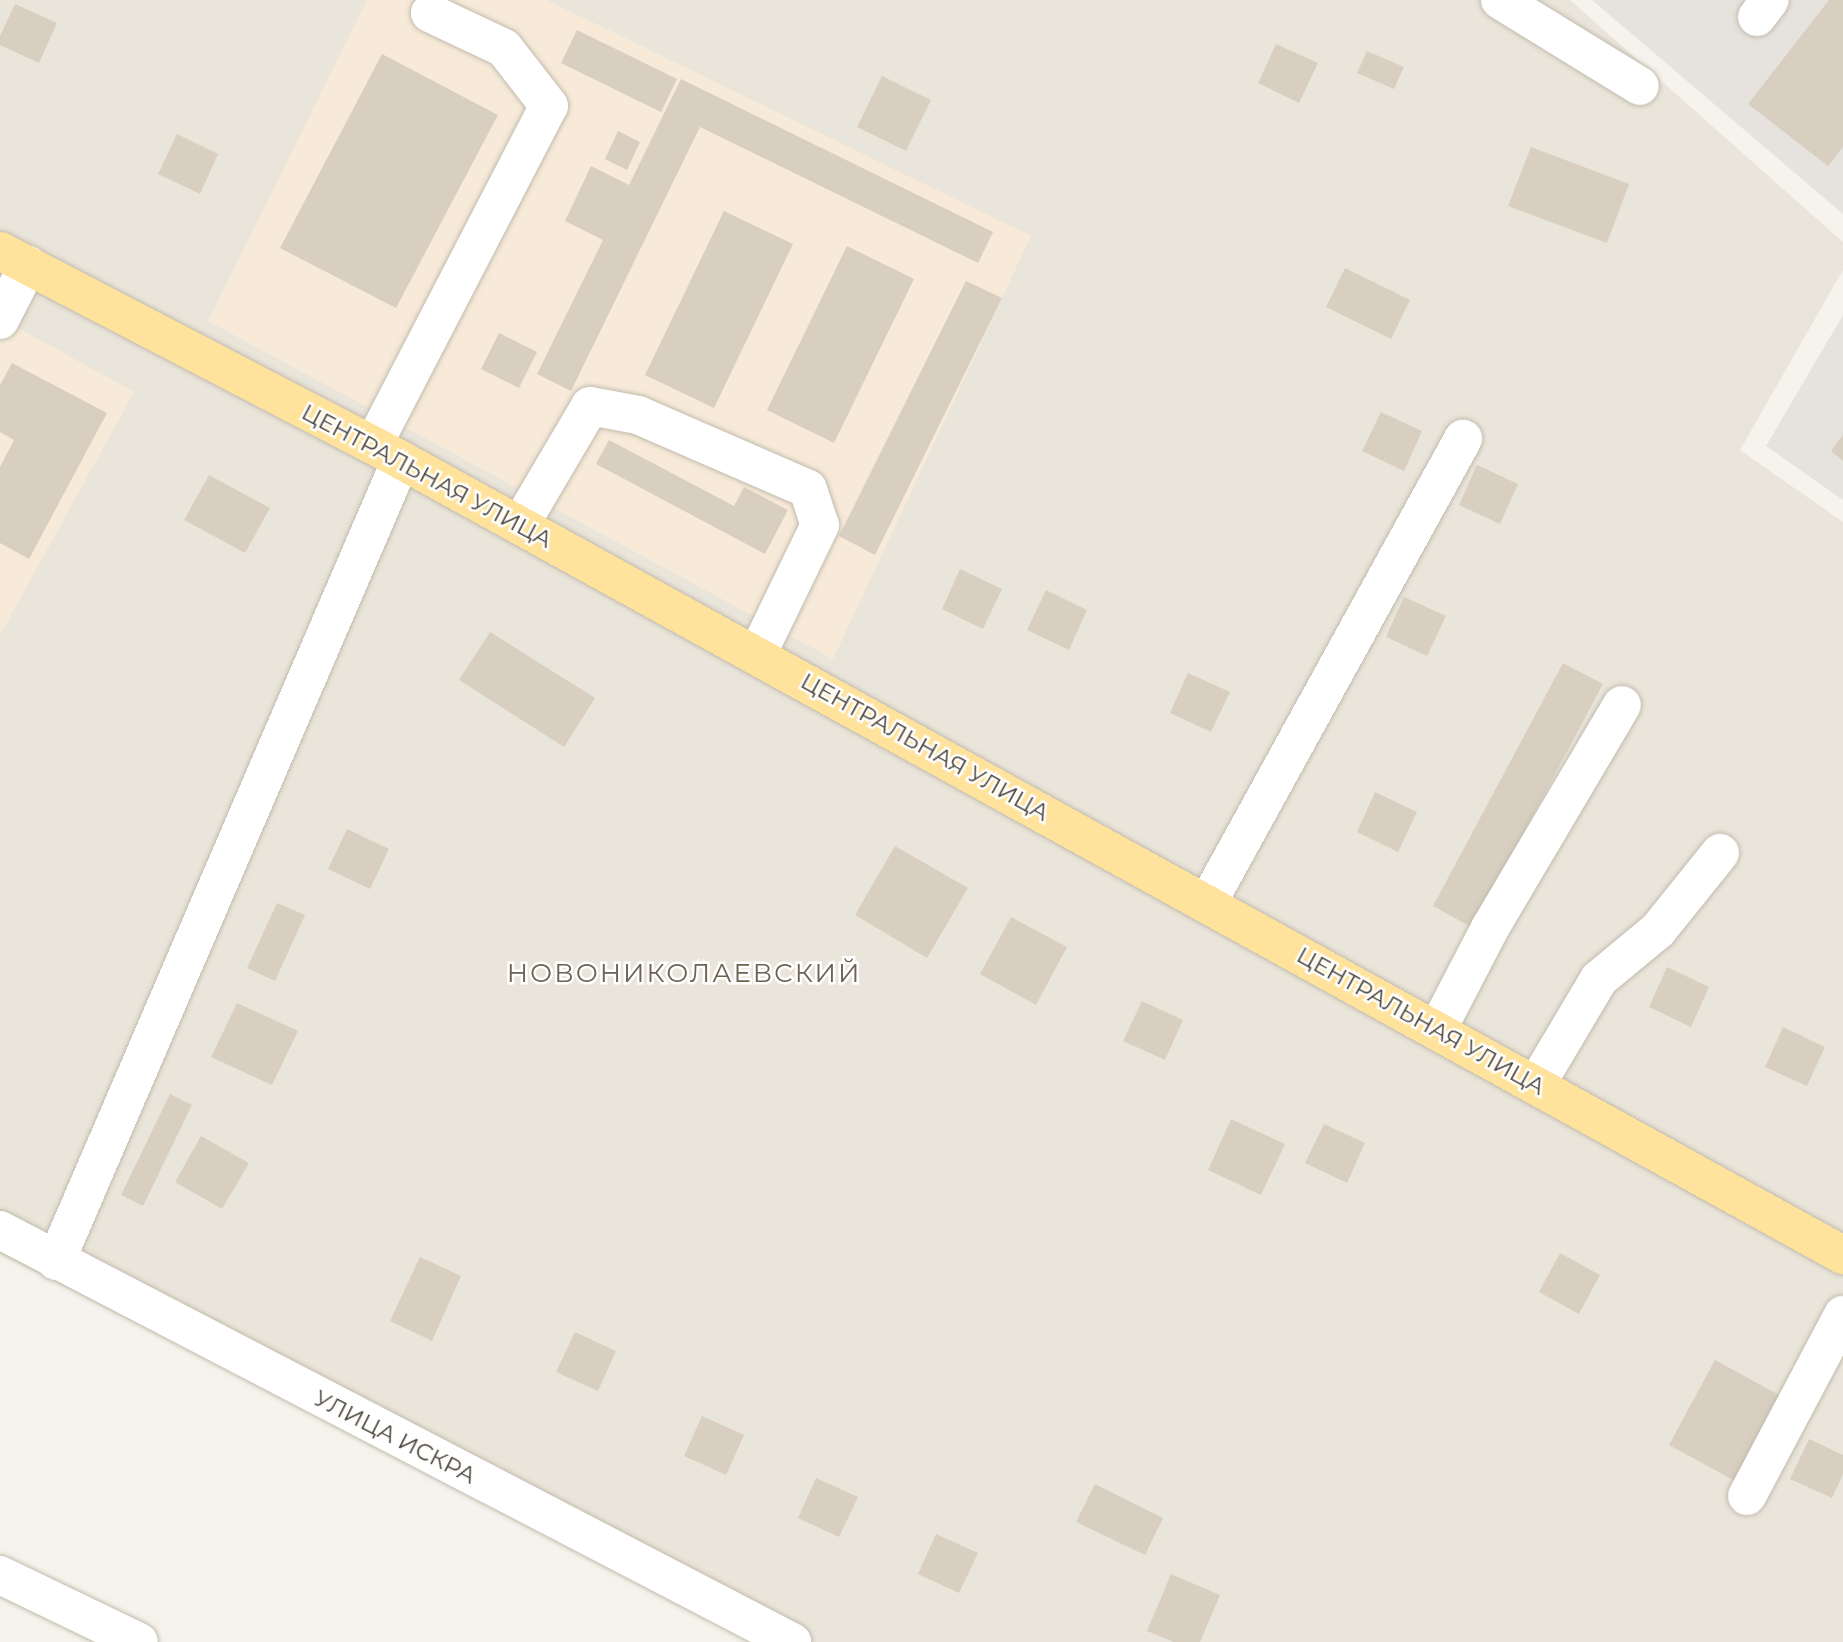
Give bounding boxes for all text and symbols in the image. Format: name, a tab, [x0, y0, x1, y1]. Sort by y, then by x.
street label: ЦЕНТРАЛЬНАЯ УЛИЦА	[297, 398, 557, 554]
street label: ЦЕНТРАЛЬНАЯ УЛИЦА	[796, 667, 1054, 827]
street label: ЦЕНТРАЛЬНАЯ УЛИЦА	[1292, 941, 1550, 1101]
district label: НОВОНИКОЛАЕВСКИЙ	[509, 958, 859, 990]
street label: УЛИЦА ИСКРА	[310, 1384, 480, 1490]

